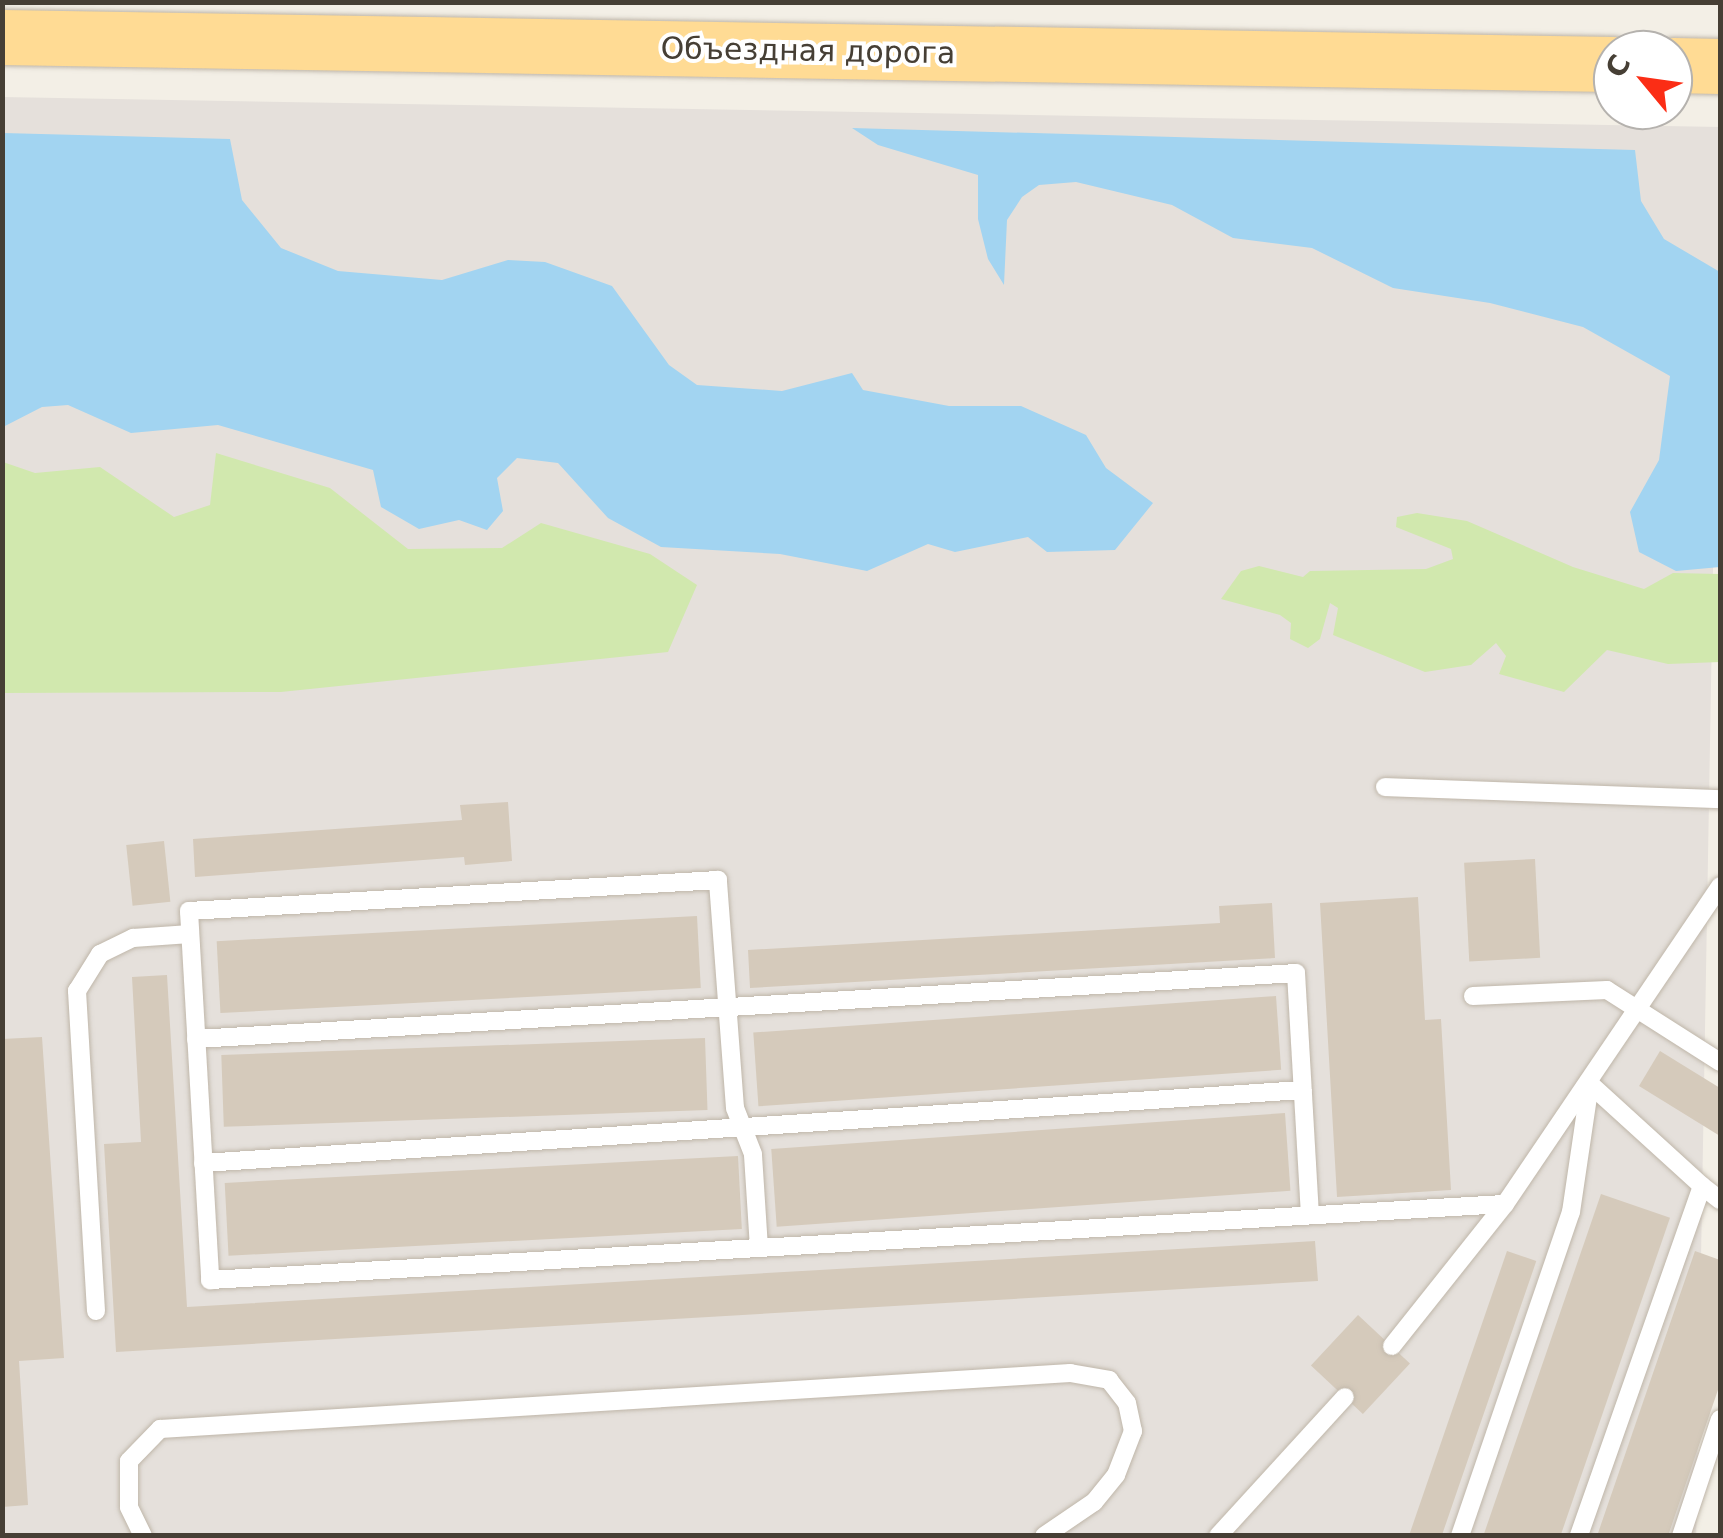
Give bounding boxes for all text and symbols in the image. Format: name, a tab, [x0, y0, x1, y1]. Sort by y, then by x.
street label: Объездная дорога	[660, 30, 956, 72]
north arrow	[1593, 30, 1693, 130]
text: С	[1599, 49, 1637, 83]

